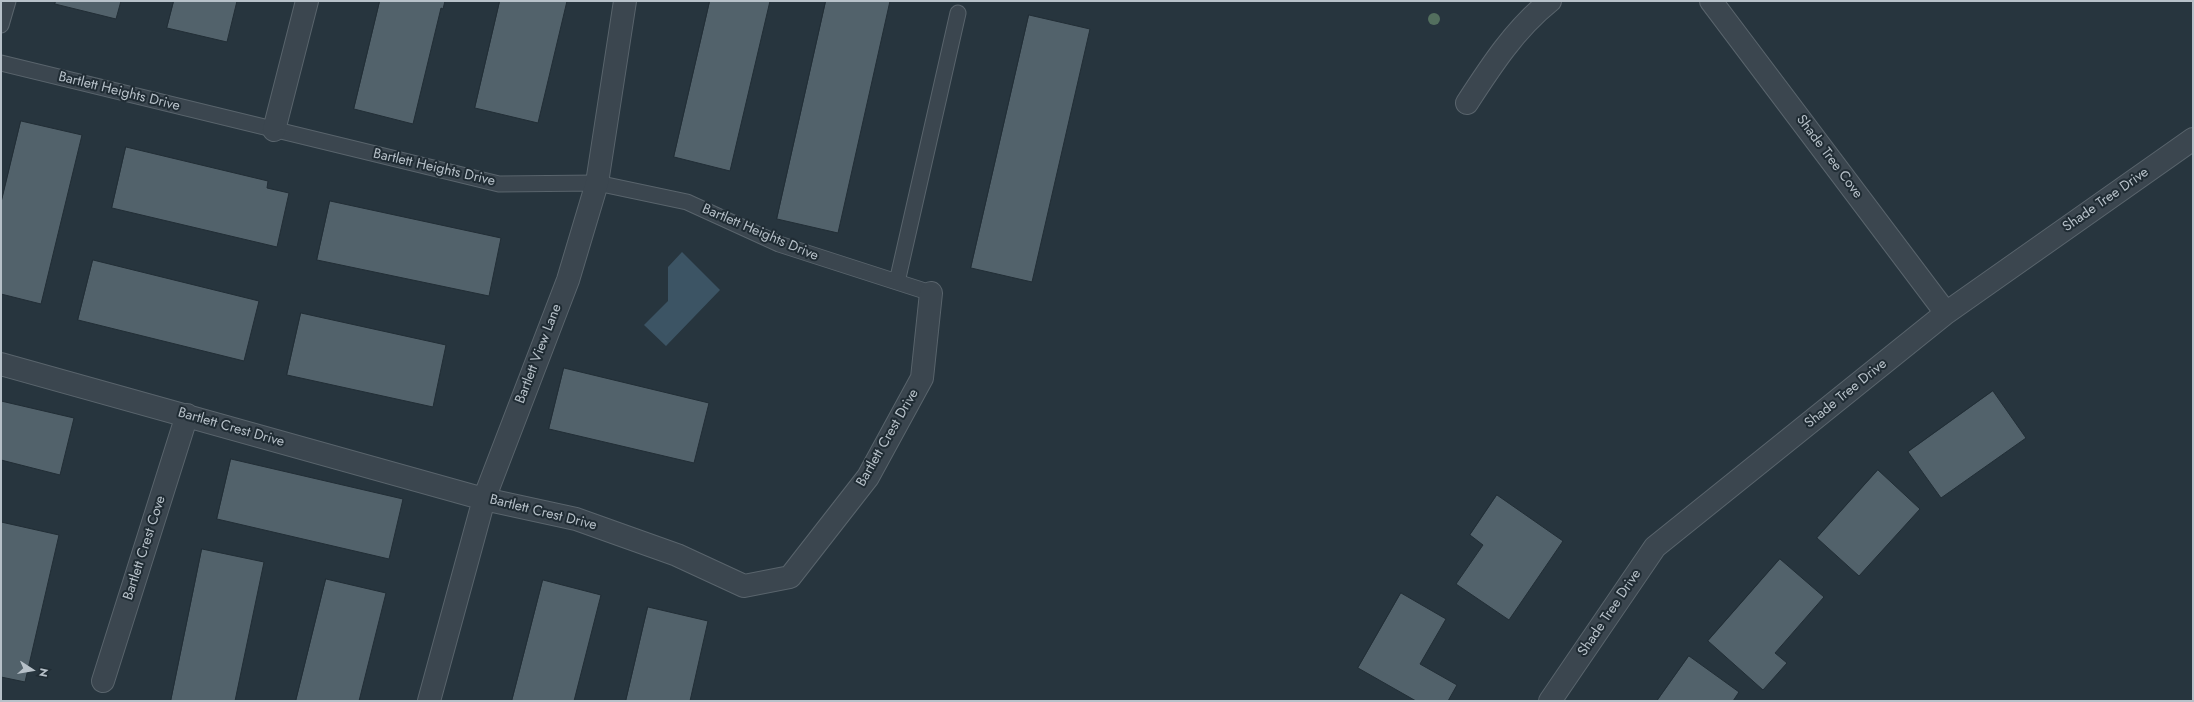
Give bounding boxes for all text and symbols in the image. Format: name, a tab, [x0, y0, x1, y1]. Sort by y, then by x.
street label: Bartlett Heights Drive	[57, 69, 181, 115]
street label: Shade Tree Cove	[1792, 112, 1866, 202]
street label: Bartlett Heights Drive	[371, 146, 497, 190]
street label: Shade Tree Drive	[2060, 164, 2152, 236]
street label: Bartlett Heights Drive	[699, 201, 821, 265]
street label: Bartlett View Lane	[512, 302, 566, 406]
street label: Shade Tree Drive	[1802, 356, 1890, 432]
street label: Bartlett Crest Drive	[853, 386, 923, 490]
street label: Bartlett Crest Drive	[176, 405, 286, 451]
street label: Bartlett Crest Drive	[488, 492, 598, 534]
street label: Bartlett Crest Cove	[120, 494, 170, 602]
street label: Shade Tree Drive	[1575, 566, 1645, 660]
north arrow	[12, 650, 52, 690]
text: N	[35, 667, 52, 678]

